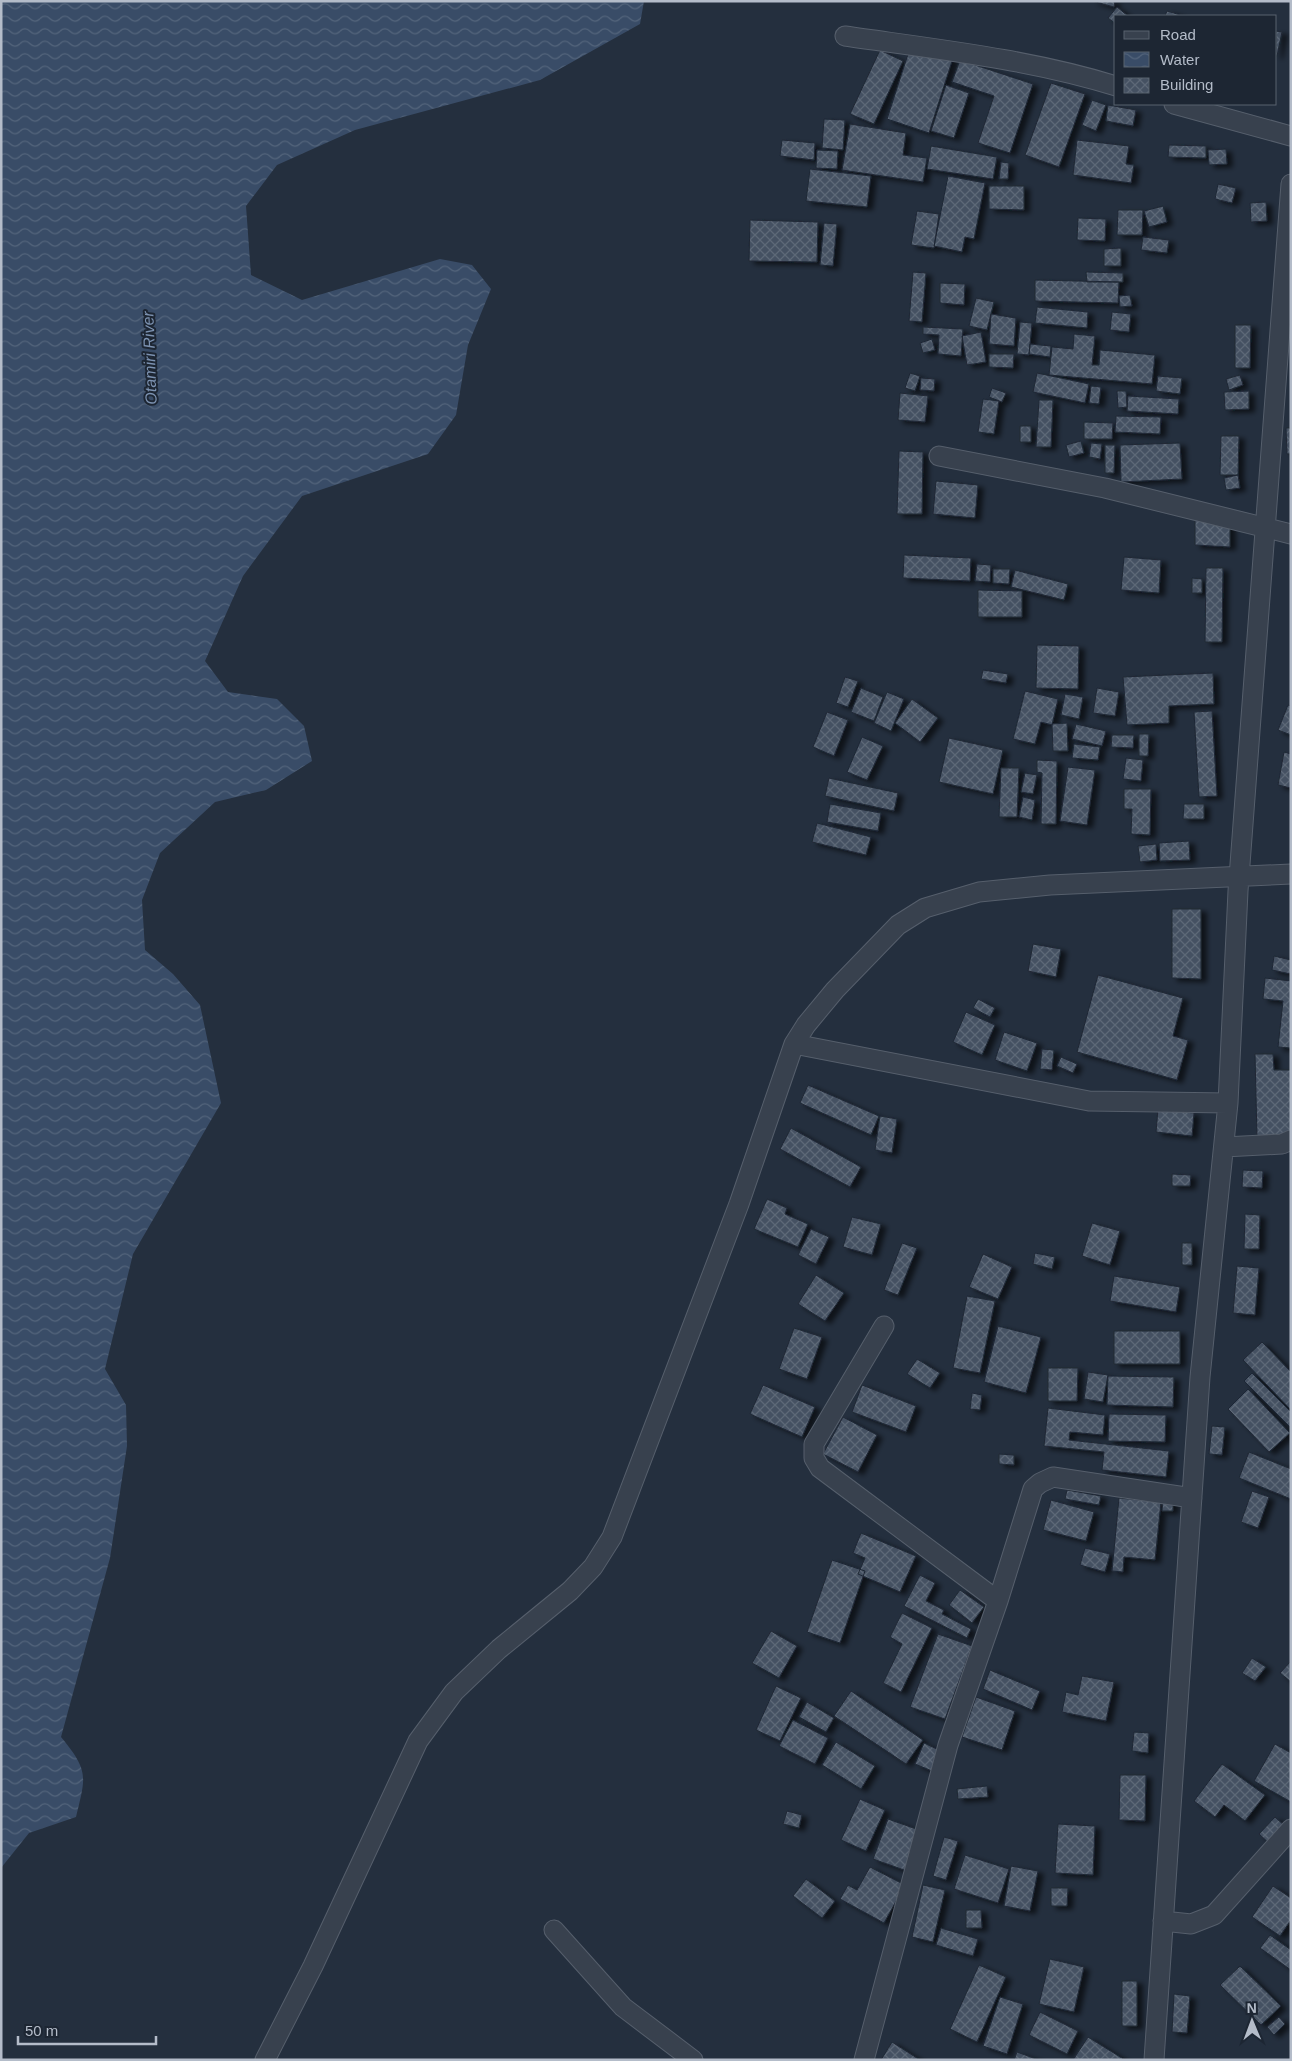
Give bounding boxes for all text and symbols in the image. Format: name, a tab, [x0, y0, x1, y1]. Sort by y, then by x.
legend	[1114, 15, 1277, 105]
text: Road	[1160, 26, 1196, 43]
text: Water	[1160, 51, 1199, 68]
text: Building	[1160, 76, 1213, 93]
water label: Otamiri River	[139, 310, 160, 405]
north arrow	[1227, 1996, 1277, 2046]
text: N	[1247, 2000, 1257, 2016]
scale bar	[18, 2014, 155, 2046]
text: 50 m	[25, 2022, 58, 2039]

